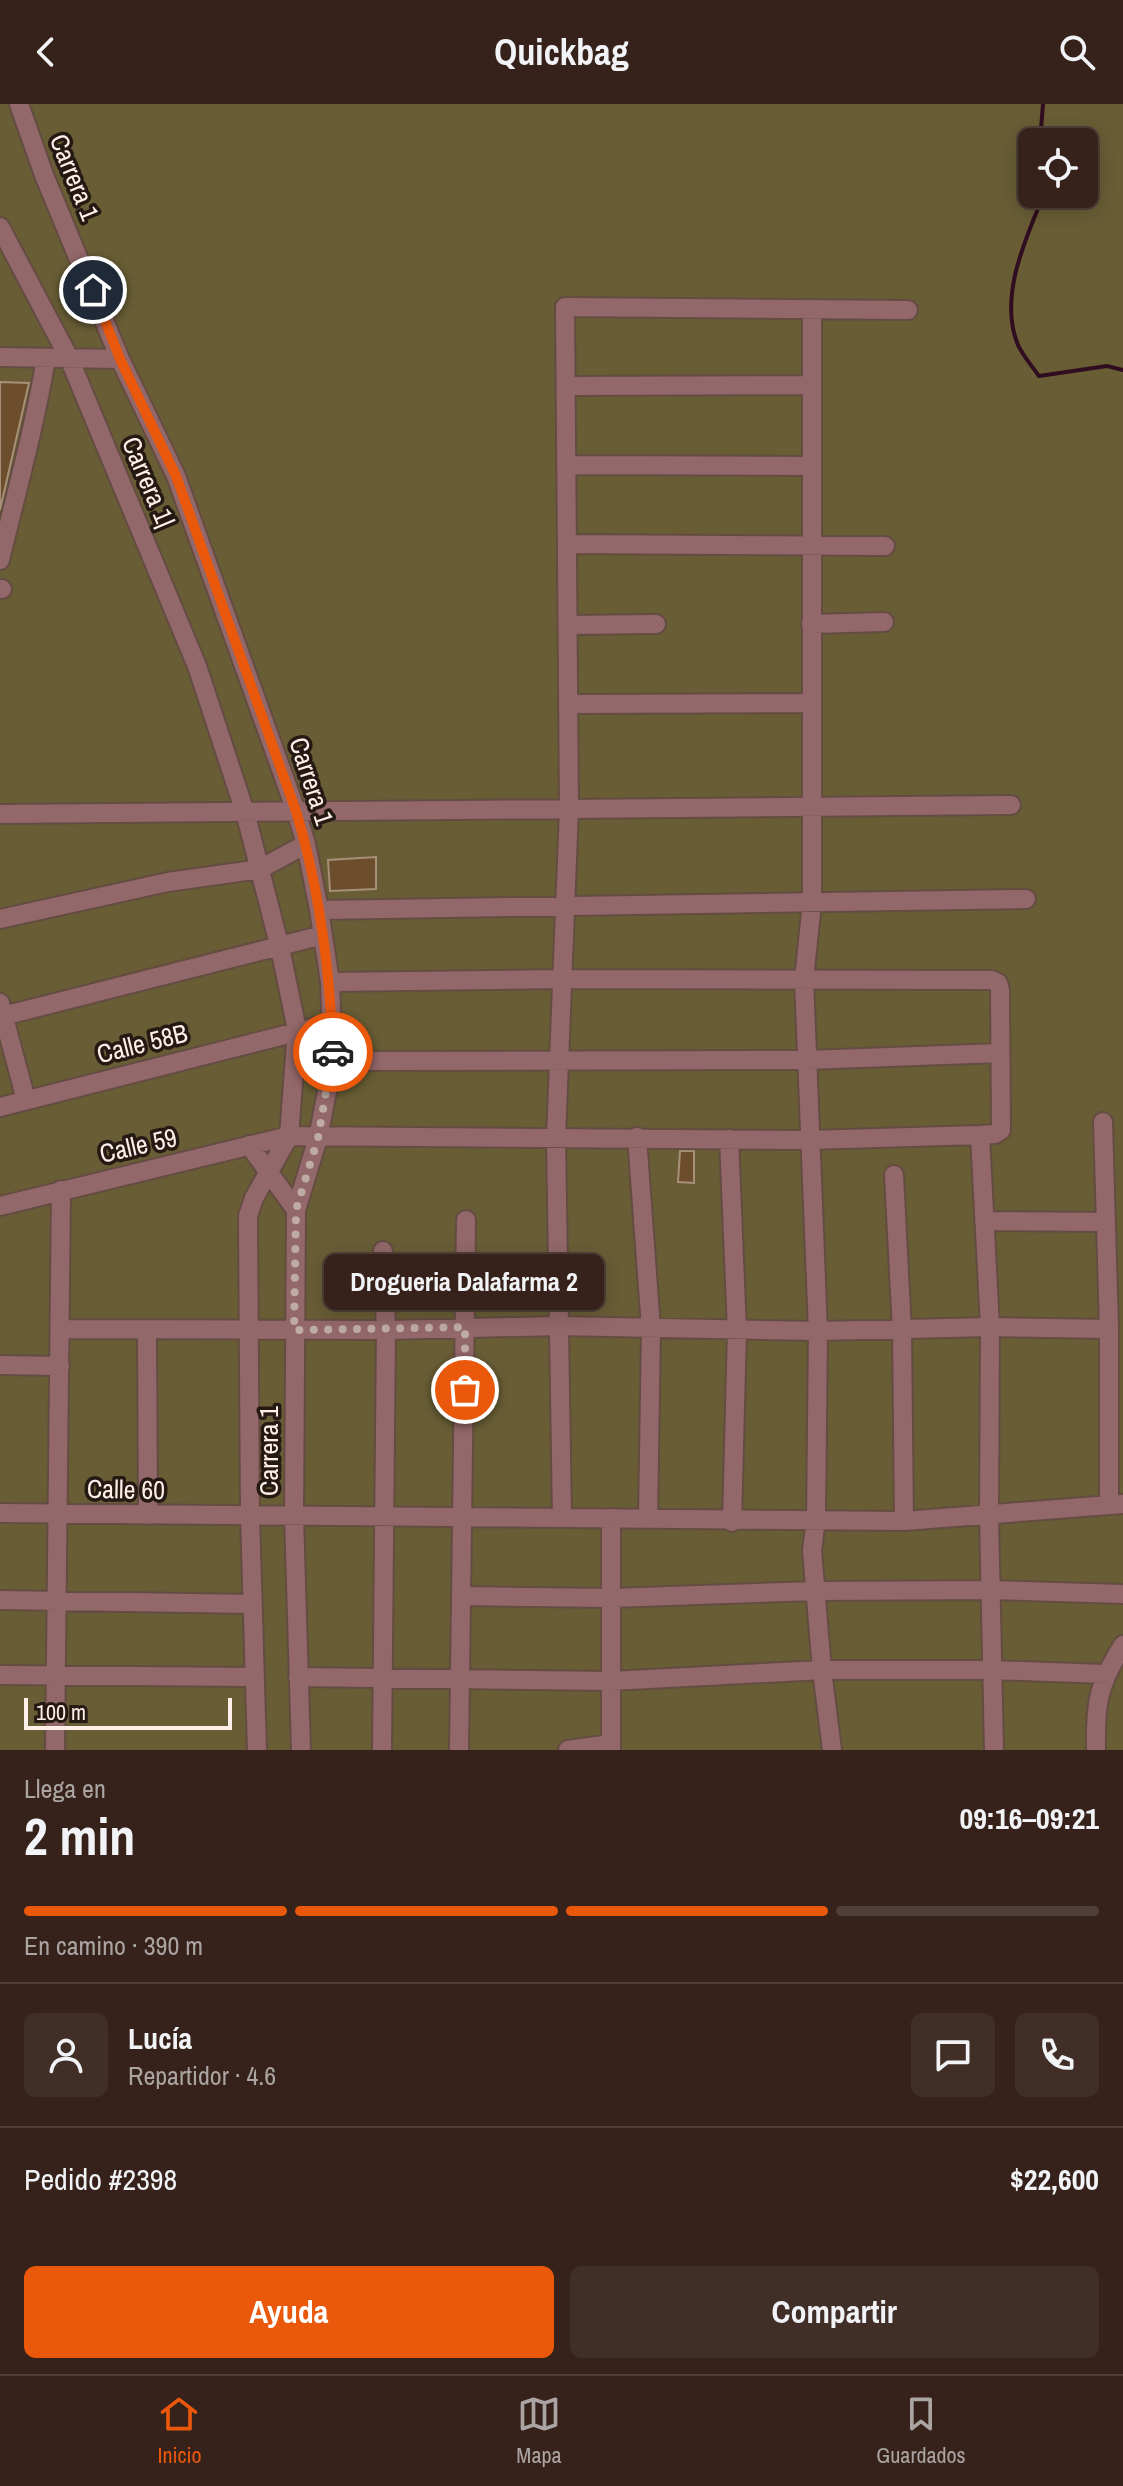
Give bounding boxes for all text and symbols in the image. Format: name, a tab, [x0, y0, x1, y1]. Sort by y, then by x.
text: Quickbag	[494, 28, 629, 76]
icon: back	[24, 30, 68, 74]
icon: search	[1055, 30, 1099, 74]
map controls	[1018, 128, 1098, 208]
button: locate	[1018, 128, 1098, 208]
street label: Carrera 1	[42, 129, 108, 225]
pin	[59, 256, 127, 324]
icon: home	[71, 268, 115, 312]
street label: Carrera 1|	[114, 431, 184, 533]
street label: Carrera 1	[281, 733, 343, 829]
courier	[293, 1012, 373, 1092]
street label: Calle 58B	[93, 1015, 191, 1071]
icon: car	[311, 1030, 355, 1074]
street label: Calle 59	[96, 1119, 180, 1171]
callout: Drogueria Dalafarma 2	[325, 1254, 605, 1310]
text: Drogueria Dalafarma 2	[350, 1264, 578, 1299]
pin	[431, 1356, 499, 1424]
icon: bag	[443, 1368, 487, 1412]
street label: Carrera 1	[251, 1406, 286, 1496]
street label: Calle 60	[87, 1471, 165, 1507]
scale bar	[24, 1694, 232, 1730]
text: 100 m	[36, 1697, 86, 1727]
text: Llega en	[24, 1771, 106, 1806]
text: 09:16–09:21	[960, 1798, 1099, 1838]
text: 2 min	[24, 1801, 135, 1871]
text: En camino · 390 m	[24, 1928, 203, 1963]
button: person	[24, 2013, 108, 2097]
button: chat	[911, 2013, 995, 2097]
button: phone	[1015, 2013, 1099, 2097]
text: Lucía	[128, 2018, 192, 2058]
text: Repartidor · 4.6	[128, 2058, 276, 2093]
text: Pedido #2398	[24, 2159, 177, 2199]
text: $22,600	[1010, 2159, 1099, 2199]
button: Ayuda	[24, 2266, 554, 2358]
button: Compartir	[570, 2266, 1099, 2358]
tab: Inicio	[157, 2392, 202, 2470]
tab: Mapa	[516, 2392, 561, 2470]
tab: Guardados	[876, 2392, 966, 2470]

